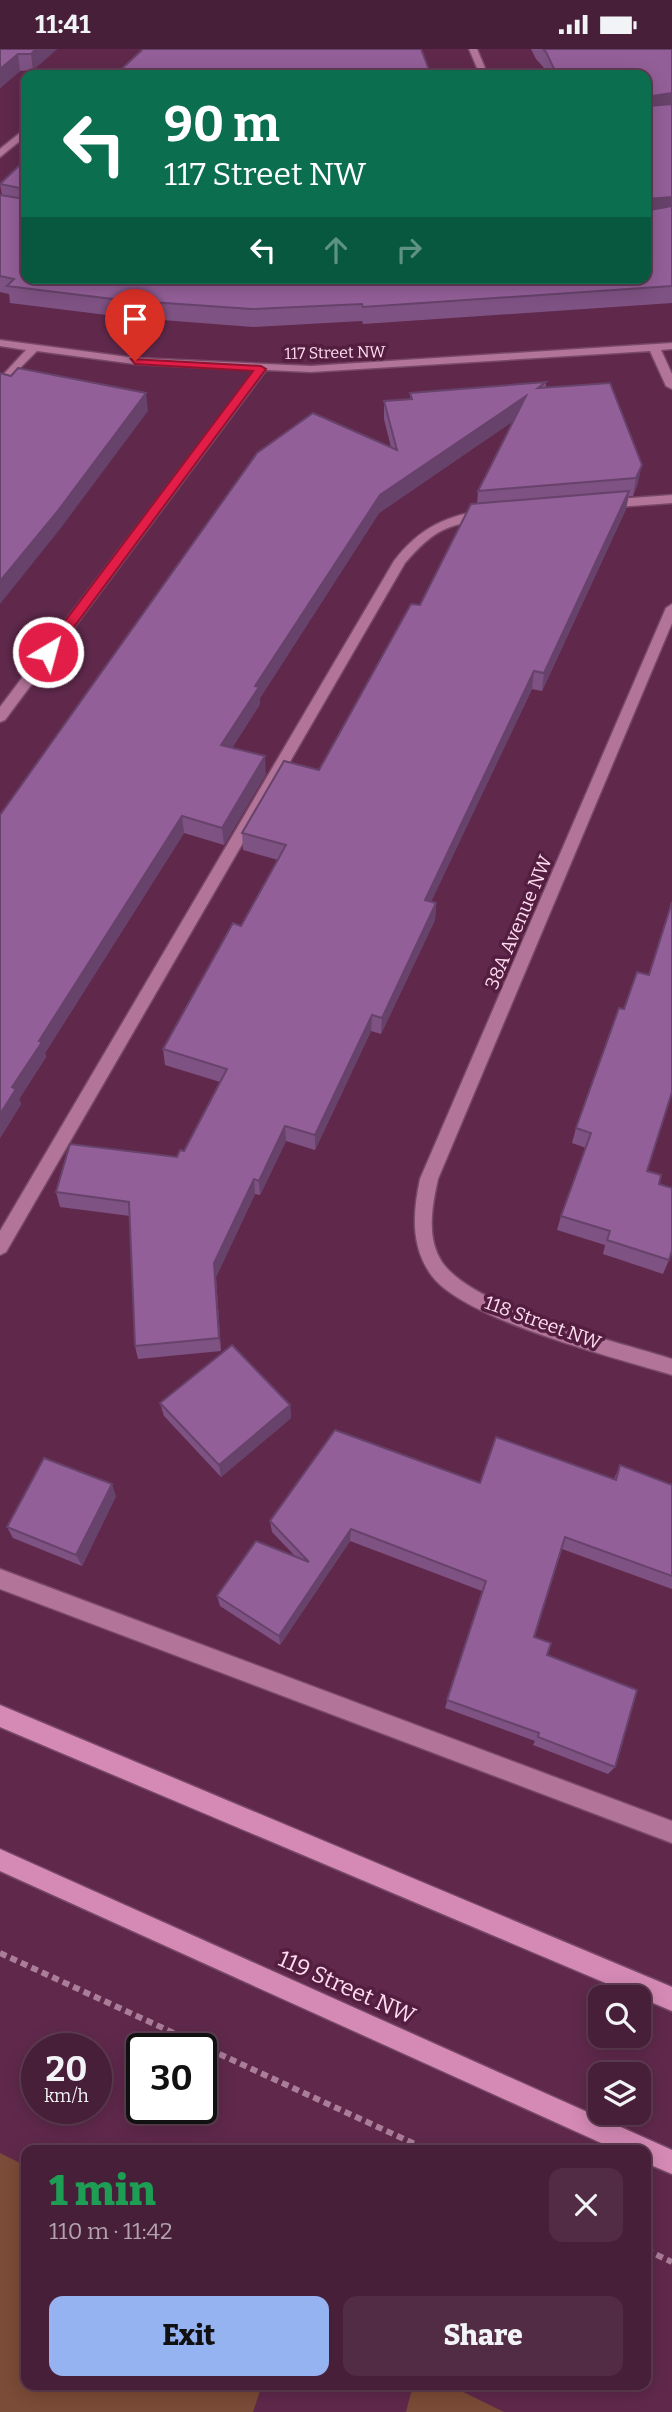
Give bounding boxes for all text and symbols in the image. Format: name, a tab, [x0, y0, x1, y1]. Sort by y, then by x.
text: 11:41	[35, 9, 91, 40]
text: 90 m	[164, 95, 280, 154]
icon: left	[49, 98, 140, 189]
text: 117 Street NW	[164, 155, 366, 193]
icon: left	[244, 231, 282, 269]
icon: ahead	[317, 231, 355, 269]
icon: right	[390, 231, 428, 269]
pin	[105, 289, 165, 361]
icon: arrive	[116, 300, 154, 338]
street label: 117 Street NW	[284, 342, 386, 363]
position arrow	[11, 615, 85, 689]
street label: 38A Avenue NW	[480, 851, 557, 993]
street label: 118 Street NW	[482, 1291, 605, 1354]
street label: 119 Street NW	[274, 1944, 420, 2030]
map controls	[588, 1985, 651, 2125]
button: search	[588, 1985, 651, 2048]
speed limit sign: 30	[126, 2033, 217, 2124]
text: 20	[46, 2048, 87, 2090]
button: layers	[588, 2062, 651, 2125]
text: km/h	[44, 2085, 89, 2107]
text: 1 min	[49, 2166, 156, 2216]
button: close	[549, 2168, 623, 2242]
text: 110 m · 11:42	[49, 2217, 173, 2245]
button: Exit	[49, 2296, 329, 2376]
button: Share	[343, 2296, 623, 2376]

